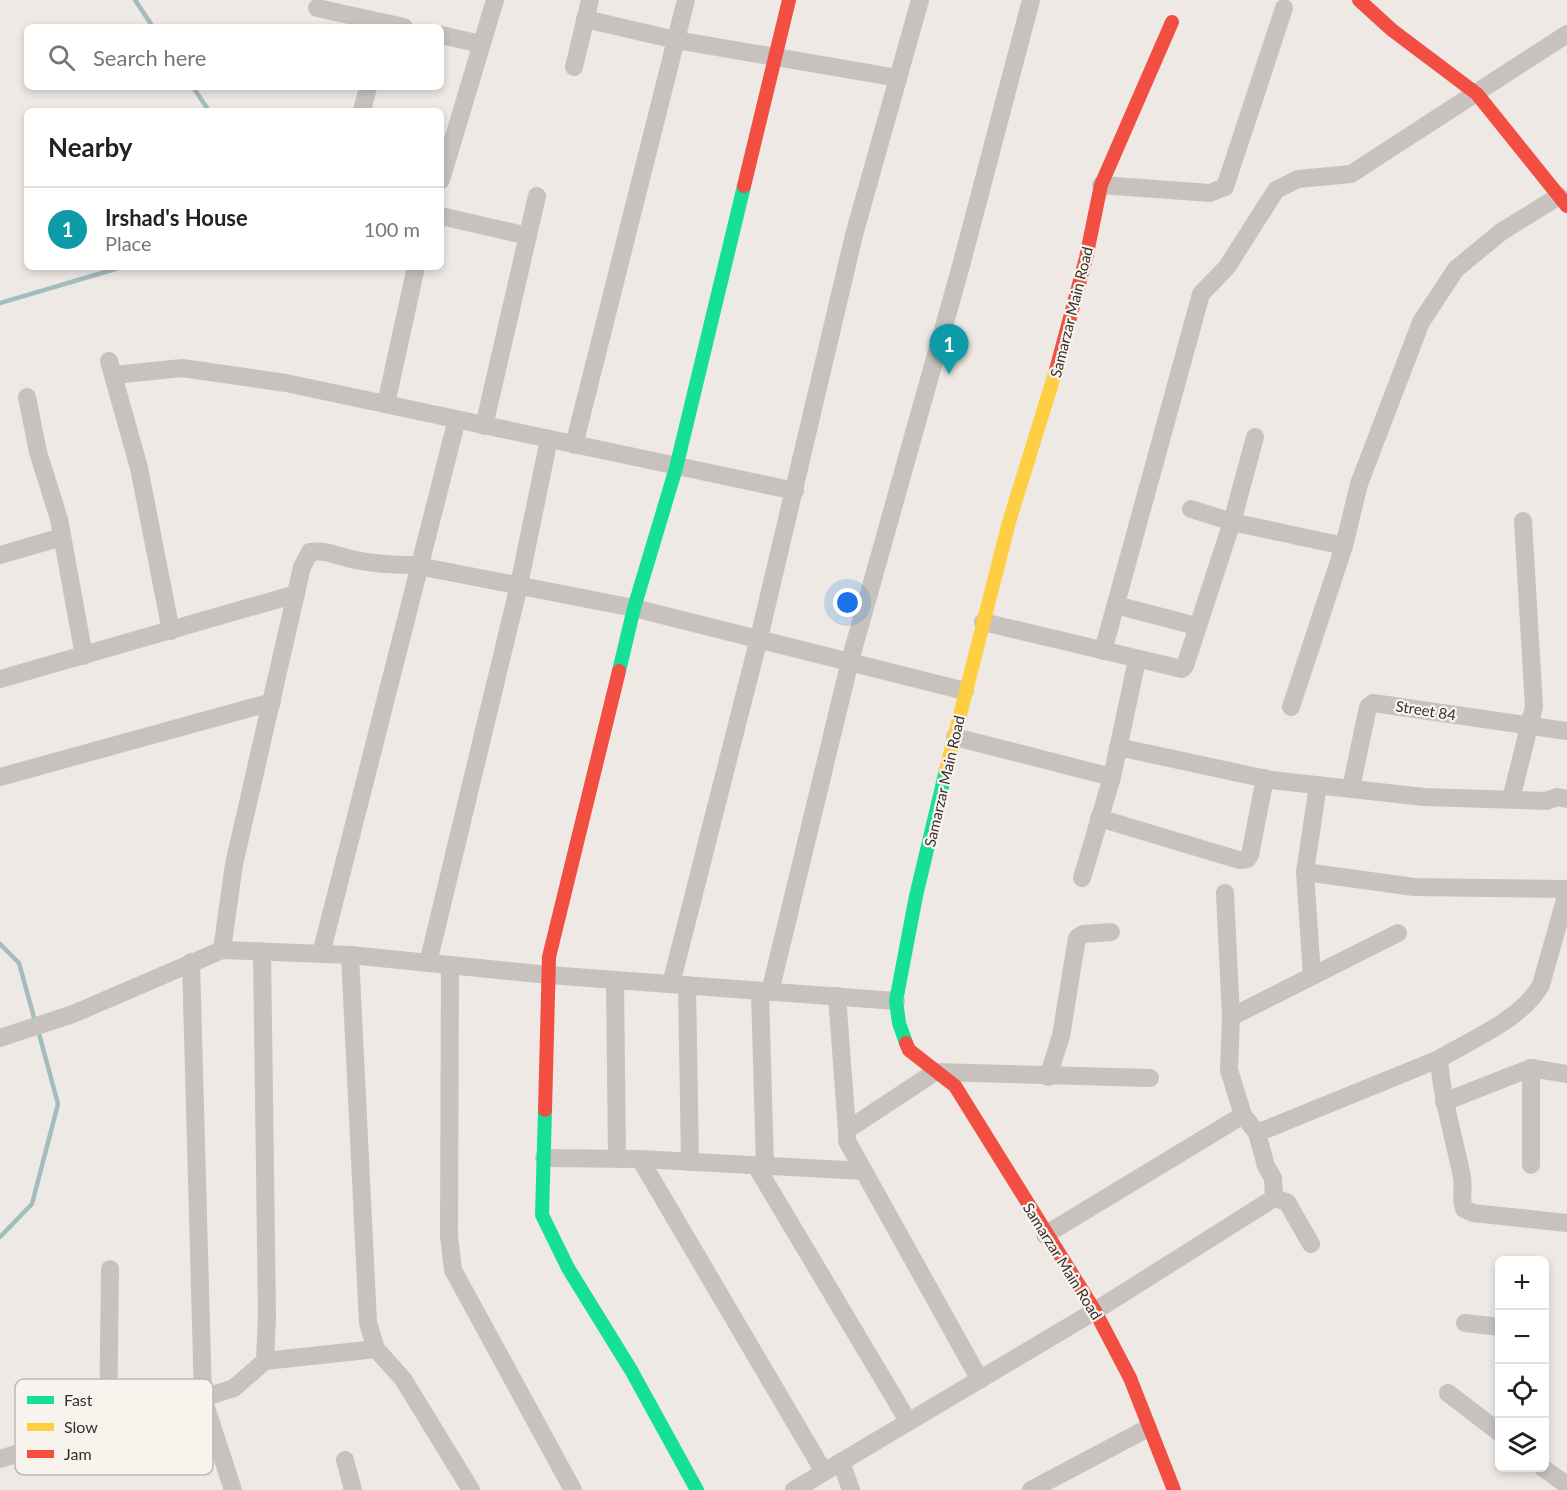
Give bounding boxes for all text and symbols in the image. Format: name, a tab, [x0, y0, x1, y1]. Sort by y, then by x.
search box	[24, 24, 444, 90]
icon: search	[45, 41, 78, 74]
text: Search here	[93, 44, 206, 71]
text: Nearby	[48, 131, 133, 163]
text: Irshad's House	[105, 204, 248, 231]
text: 1	[62, 217, 73, 241]
text: 100 m	[364, 217, 420, 241]
text: Place	[105, 231, 152, 255]
street label: Samarzar Main Road	[1046, 245, 1096, 379]
pin: 1	[930, 324, 968, 374]
your location	[833, 588, 862, 617]
street label: Street 84	[1395, 696, 1458, 724]
street label: Samarzar Main Road	[920, 714, 968, 848]
street label: Samarzar Main Road	[1020, 1199, 1106, 1323]
map controls	[1495, 1256, 1549, 1472]
button: +	[1495, 1256, 1549, 1310]
button: −	[1495, 1310, 1549, 1364]
button: locate	[1495, 1364, 1549, 1418]
legend	[15, 1379, 213, 1475]
text: Fast	[64, 1390, 93, 1409]
text: Slow	[64, 1417, 98, 1436]
button: layers	[1495, 1418, 1549, 1472]
text: Jam	[64, 1444, 92, 1463]

